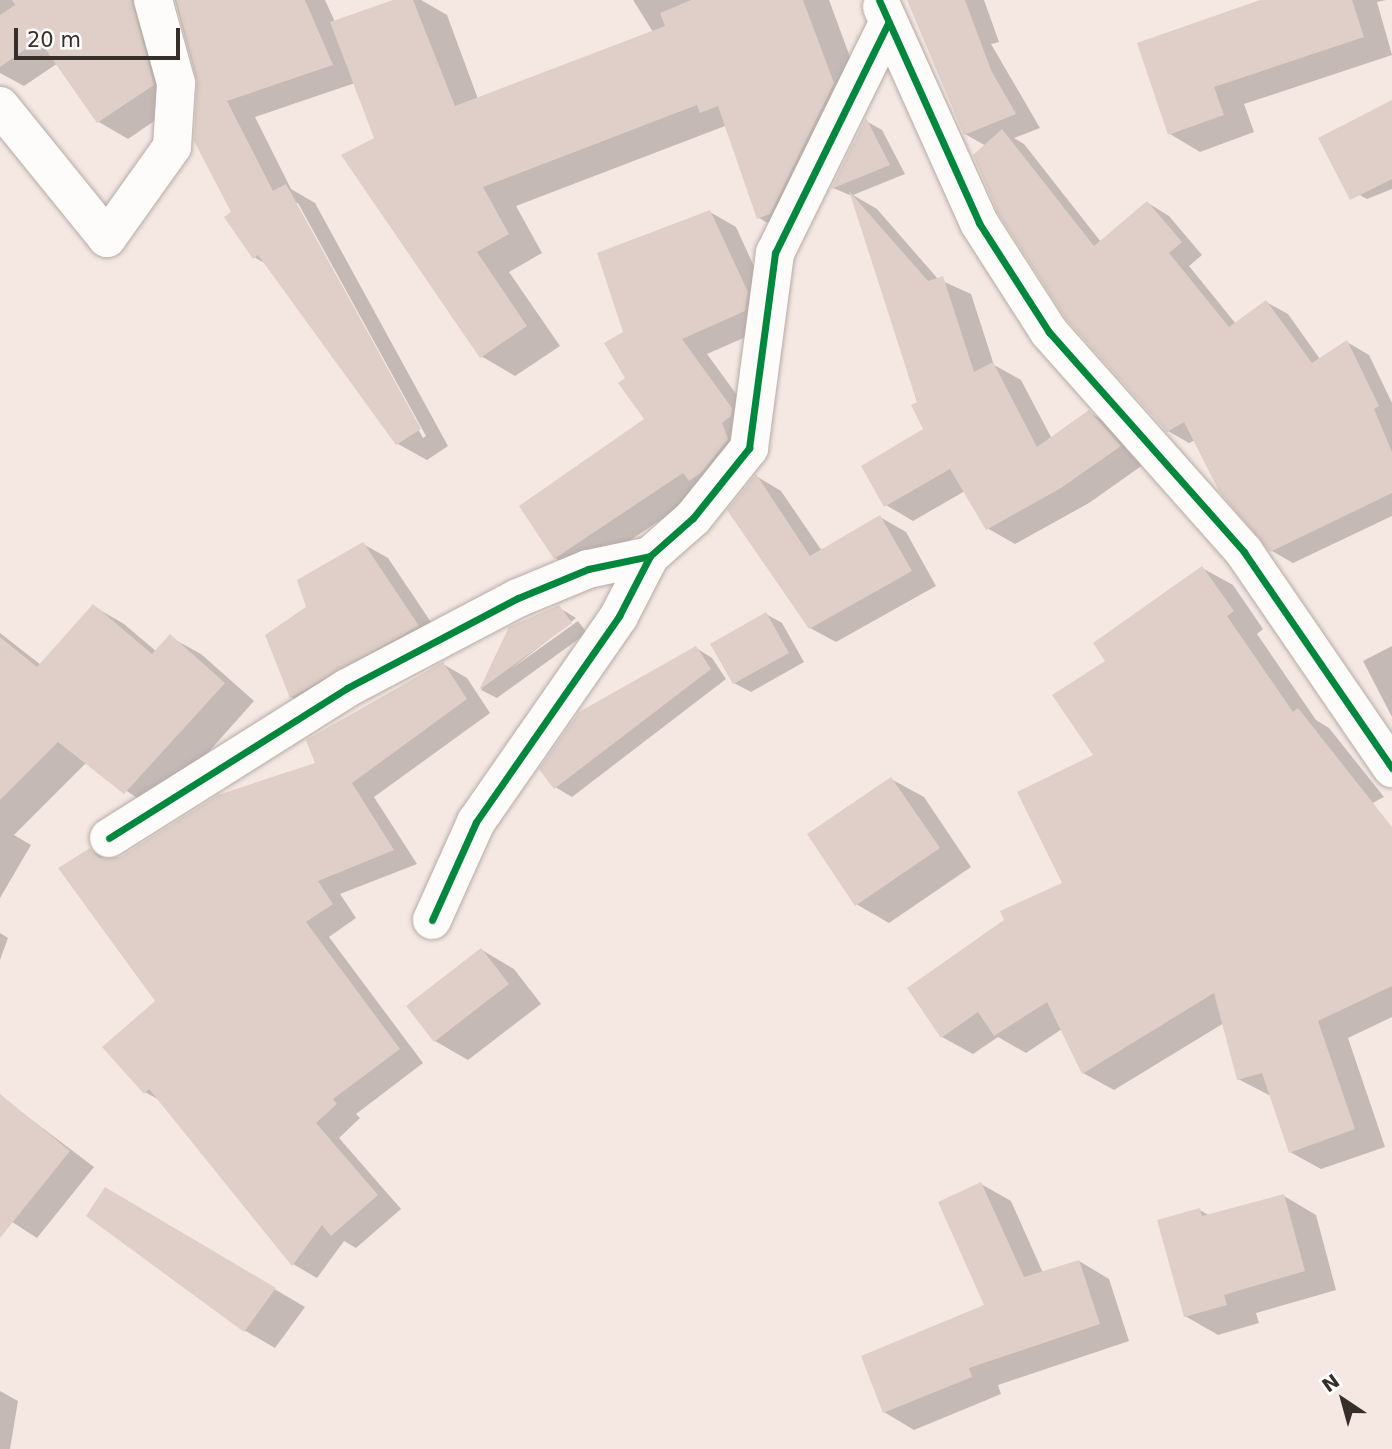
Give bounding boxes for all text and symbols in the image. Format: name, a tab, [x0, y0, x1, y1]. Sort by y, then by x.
scale bar	[18, 14, 184, 58]
text: 20 m	[27, 28, 81, 52]
north arrow	[1308, 1365, 1378, 1435]
text: N	[1318, 1369, 1344, 1397]

